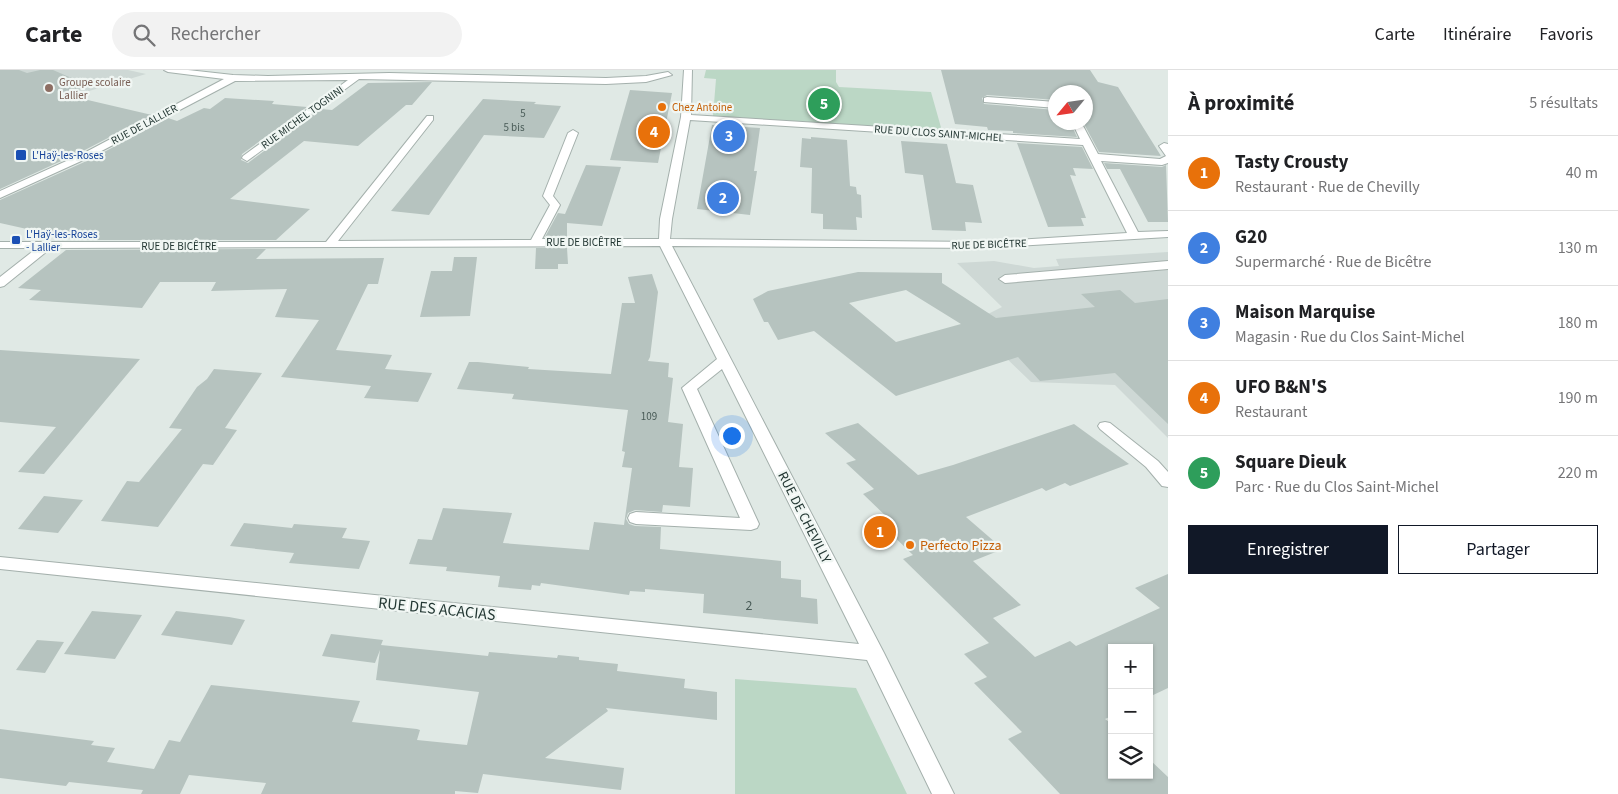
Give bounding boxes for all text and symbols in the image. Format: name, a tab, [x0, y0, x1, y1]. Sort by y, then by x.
search box	[112, 12, 462, 57]
text: Carte	[25, 17, 82, 52]
icon: search	[130, 21, 158, 49]
text: Rechercher	[170, 21, 260, 48]
text: Carte	[1375, 22, 1415, 47]
text: Itinéraire	[1443, 22, 1511, 47]
text: Favoris	[1539, 22, 1593, 47]
place label: Groupe scolaire Lallier	[59, 75, 131, 103]
marker: Groupe scolaire Lallier	[43, 82, 55, 94]
street label: RUE MICHEL TOGNINI	[258, 82, 347, 153]
pin: 5	[808, 85, 840, 123]
north arrow	[1048, 85, 1093, 130]
text: À proximité	[1188, 88, 1294, 118]
text: 5 résultats	[1529, 92, 1598, 114]
place label: Chez Antoine	[672, 100, 733, 115]
street label: RUE DE LALLIER	[108, 101, 180, 148]
marker: Chez Antoine	[656, 101, 668, 113]
house number: 5	[520, 106, 526, 121]
pin: 4	[638, 113, 670, 151]
pin: 3	[713, 117, 745, 155]
house number: 5 bis	[503, 120, 525, 135]
street label: RUE DU CLOS SAINT-MICHEL	[874, 121, 1005, 146]
marker: L'Haÿ-les-Roses	[14, 148, 28, 162]
place label: L'Haÿ-les-Roses	[32, 148, 104, 163]
text: Tasty Crousty	[1235, 149, 1348, 176]
text: 1	[1200, 162, 1208, 184]
text: 40 m	[1566, 162, 1598, 184]
text: Restaurant · Rue de Chevilly	[1235, 176, 1420, 198]
pin: 2	[707, 179, 739, 217]
text: G20	[1235, 224, 1267, 251]
place label: L'Haÿ-les-Roses - Lallier	[26, 227, 98, 255]
marker: L'Haÿ-les-Roses - Lallier	[10, 234, 22, 246]
street label: RUE DE BICÊTRE	[546, 235, 622, 250]
street label: RUE DE BICÊTRE	[951, 236, 1027, 253]
text: 2	[1200, 237, 1208, 259]
text: 130 m	[1558, 237, 1598, 259]
street label: RUE DE BICÊTRE	[141, 239, 217, 254]
text: Supermarché · Rue de Bicêtre	[1235, 251, 1431, 273]
text: Maison Marquise	[1235, 299, 1375, 326]
text: 3	[1200, 312, 1208, 334]
text: 180 m	[1558, 312, 1598, 334]
text: Magasin · Rue du Clos Saint-Michel	[1235, 326, 1465, 348]
text: UFO B&N'S	[1235, 374, 1327, 401]
text: 4	[1200, 387, 1208, 409]
text: 190 m	[1558, 387, 1598, 409]
text: Restaurant	[1235, 401, 1308, 423]
house number: 109	[641, 409, 657, 424]
your location	[719, 423, 745, 449]
text: Square Dieuk	[1235, 449, 1347, 476]
text: 5	[1200, 462, 1208, 484]
text: 220 m	[1558, 462, 1598, 484]
street label: RUE DE CHEVILLY	[772, 468, 836, 567]
text: Parc · Rue du Clos Saint-Michel	[1235, 476, 1439, 498]
pin: 1	[864, 513, 896, 551]
button: Enregistrer	[1188, 525, 1388, 574]
button: Partager	[1398, 525, 1598, 574]
place label: Perfecto Pizza	[920, 536, 1001, 556]
marker: Perfecto Pizza	[904, 539, 916, 551]
street label: RUE DES ACACIAS	[377, 592, 497, 626]
house number: 2	[746, 596, 753, 616]
map controls	[1108, 644, 1153, 779]
button: +	[1108, 644, 1153, 689]
button: −	[1108, 689, 1153, 734]
button: layers	[1108, 734, 1153, 779]

